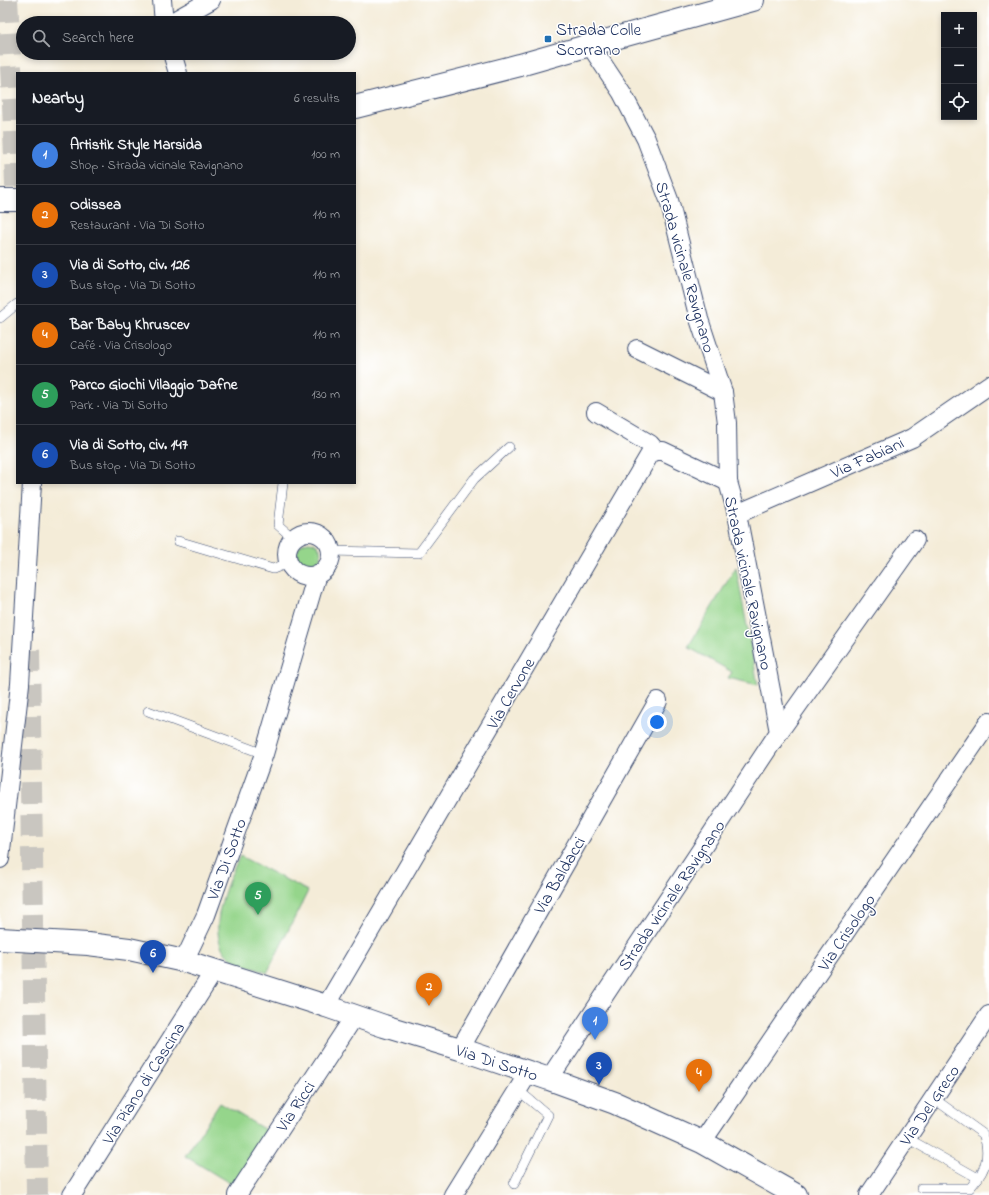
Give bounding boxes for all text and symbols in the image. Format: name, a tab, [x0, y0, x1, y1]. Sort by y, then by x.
map controls	[941, 12, 977, 120]
button: +	[941, 12, 977, 48]
search box	[16, 16, 356, 60]
place label: Strada Colle Scorrano	[556, 18, 641, 63]
icon: search	[30, 27, 52, 49]
text: Search here	[62, 27, 134, 49]
marker: Strada Colle Scorrano	[543, 34, 553, 44]
button: −	[941, 48, 977, 84]
button: locate	[941, 84, 977, 120]
text: Nearby	[32, 86, 84, 111]
text: 6 results	[294, 89, 340, 108]
text: Artistik Style Marsida	[70, 134, 202, 156]
text: 1	[43, 145, 47, 164]
text: 100 m	[311, 145, 340, 164]
text: Shop · Strada vicinale Ravignano	[70, 156, 243, 175]
street label: Strada vicinale Ravignano	[646, 179, 721, 357]
text: Odissea	[70, 194, 121, 216]
text: 2	[42, 205, 48, 224]
text: 110 m	[313, 205, 340, 224]
text: Restaurant · Via Di Sotto	[70, 216, 205, 235]
text: Via di Sotto, civ. 126	[70, 254, 190, 276]
text: 3	[42, 265, 48, 284]
text: 110 m	[313, 265, 340, 284]
text: Bus stop · Via Di Sotto	[70, 276, 195, 295]
text: Bar Baby Khruscev	[70, 314, 189, 336]
text: 4	[42, 325, 48, 344]
text: 110 m	[313, 325, 340, 344]
text: Café · Via Crisologo	[70, 336, 172, 355]
text: Parco Giochi Vilaggio Dafne	[70, 374, 238, 396]
text: 5	[41, 385, 49, 404]
text: 130 m	[312, 385, 340, 404]
text: Park · Via Di Sotto	[70, 396, 168, 415]
street label: Via Fabiani	[826, 431, 908, 486]
text: Via di Sotto, civ. 147	[70, 434, 188, 456]
text: 6	[42, 445, 48, 464]
text: 170 m	[312, 445, 340, 464]
text: Bus stop · Via Di Sotto	[70, 456, 195, 475]
street label: Strada vicinale Ravignano	[715, 494, 778, 673]
street label: Via Cervone	[480, 653, 542, 735]
your location	[647, 712, 667, 732]
street label: Via Di Sotto	[201, 815, 254, 905]
street label: Strada vicinale Ravignano	[612, 815, 734, 977]
street label: Via Baldacci	[528, 832, 593, 920]
pin: 5	[245, 882, 271, 915]
street label: Via Crisologo	[812, 889, 884, 978]
pin: 6	[140, 940, 166, 973]
pin: 2	[416, 973, 442, 1006]
pin: 1	[582, 1007, 608, 1040]
street label: Via Piano di Cascina	[96, 1018, 192, 1151]
street label: Via Di Sotto	[451, 1038, 541, 1089]
pin: 3	[586, 1052, 612, 1085]
pin: 4	[686, 1059, 712, 1092]
street label: Via Del Greco	[893, 1060, 967, 1152]
street label: Via Ricci	[270, 1077, 322, 1138]

